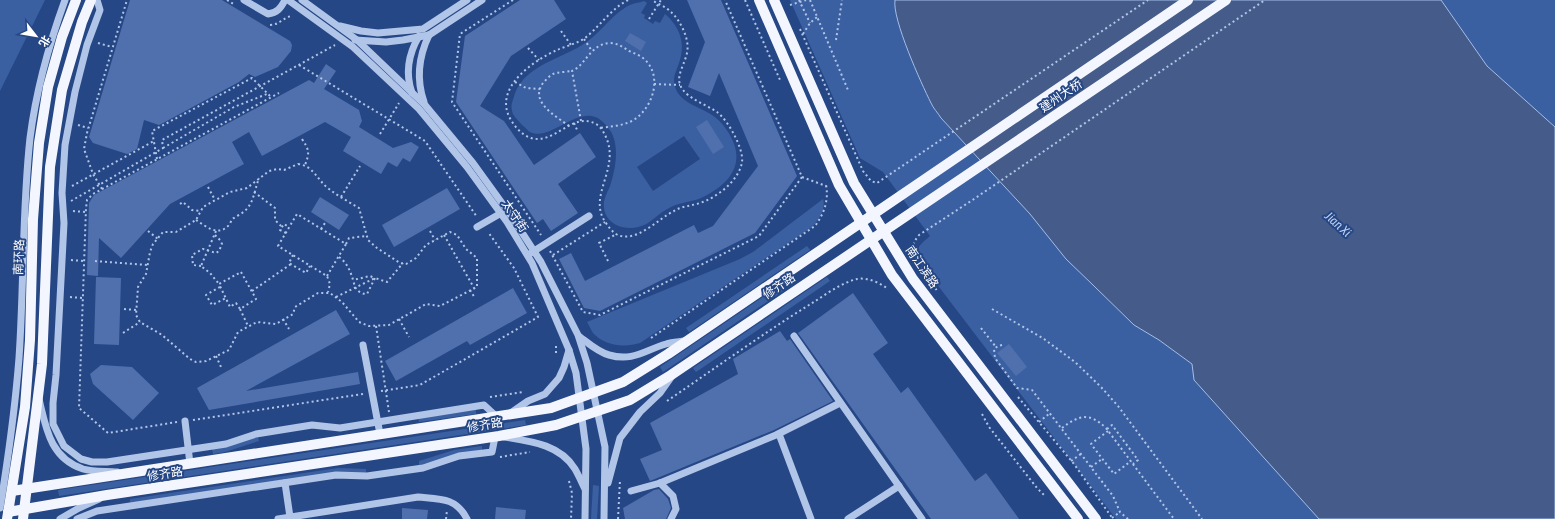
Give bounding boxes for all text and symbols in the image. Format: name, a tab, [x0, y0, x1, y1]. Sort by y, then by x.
north arrow	[16, 16, 56, 56]
text: 北	[37, 33, 53, 49]
street label: 建州大桥	[1037, 77, 1085, 115]
street label: 太守街	[499, 197, 531, 235]
water label: Jian Xi	[1321, 208, 1354, 240]
street label: 南环路	[11, 239, 27, 275]
street label: 南江滨路	[903, 243, 941, 291]
street label: 修齐路	[760, 270, 798, 302]
street label: 修齐路	[466, 415, 504, 435]
street label: 修齐路	[146, 464, 184, 484]

